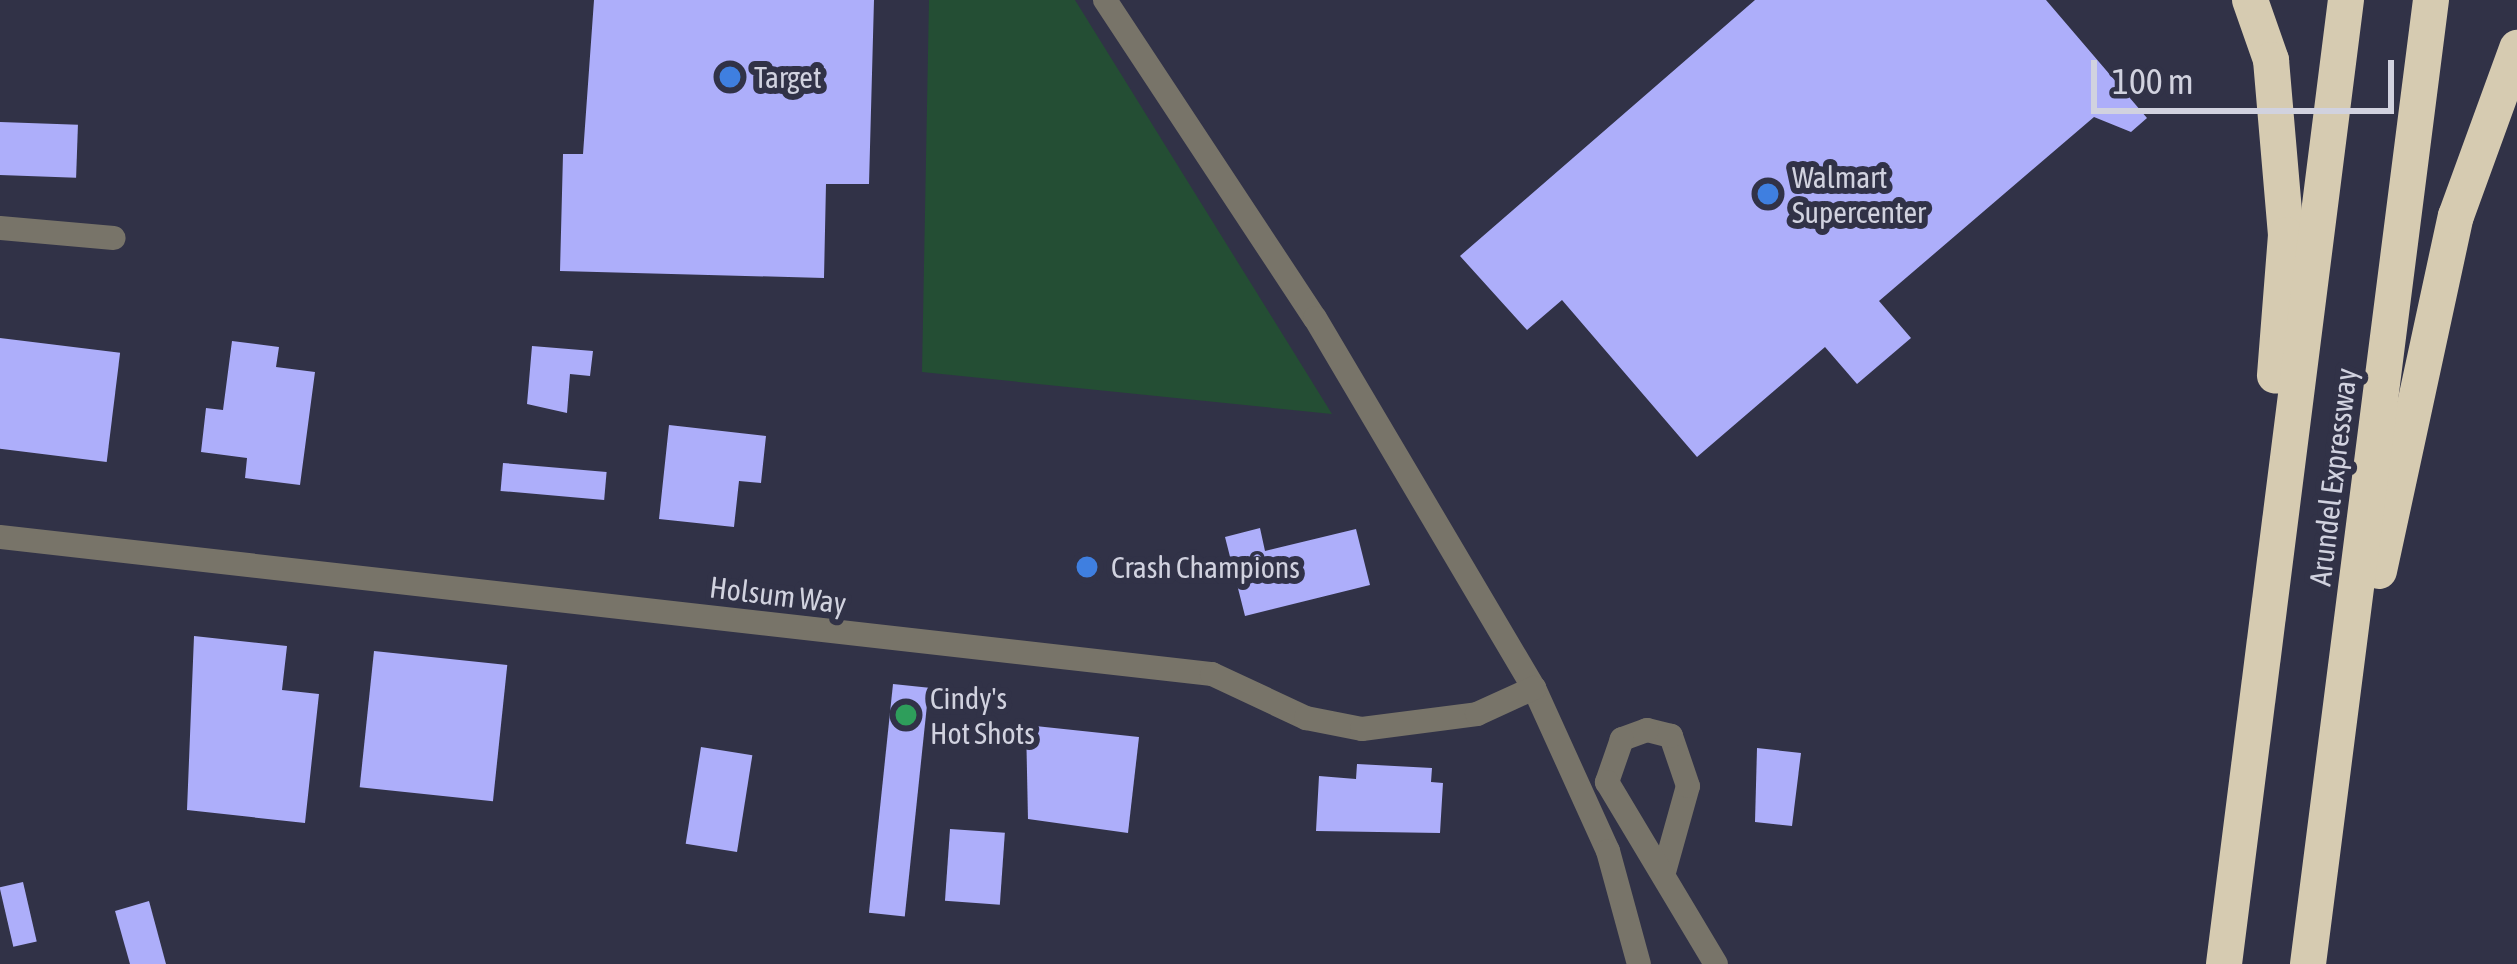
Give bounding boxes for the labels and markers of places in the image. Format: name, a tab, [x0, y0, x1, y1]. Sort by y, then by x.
place label: Target	[754, 59, 822, 95]
marker: Target	[717, 64, 743, 90]
place label: Walmart Supercenter	[1792, 159, 1926, 230]
marker: Walmart Supercenter	[1755, 181, 1781, 207]
place label: Crash Champions	[1111, 549, 1300, 585]
marker: Crash Champions	[1074, 554, 1100, 580]
place label: Cindy's Hot Shots	[930, 680, 1035, 750]
marker: Cindy's Hot Shots	[893, 702, 919, 728]

